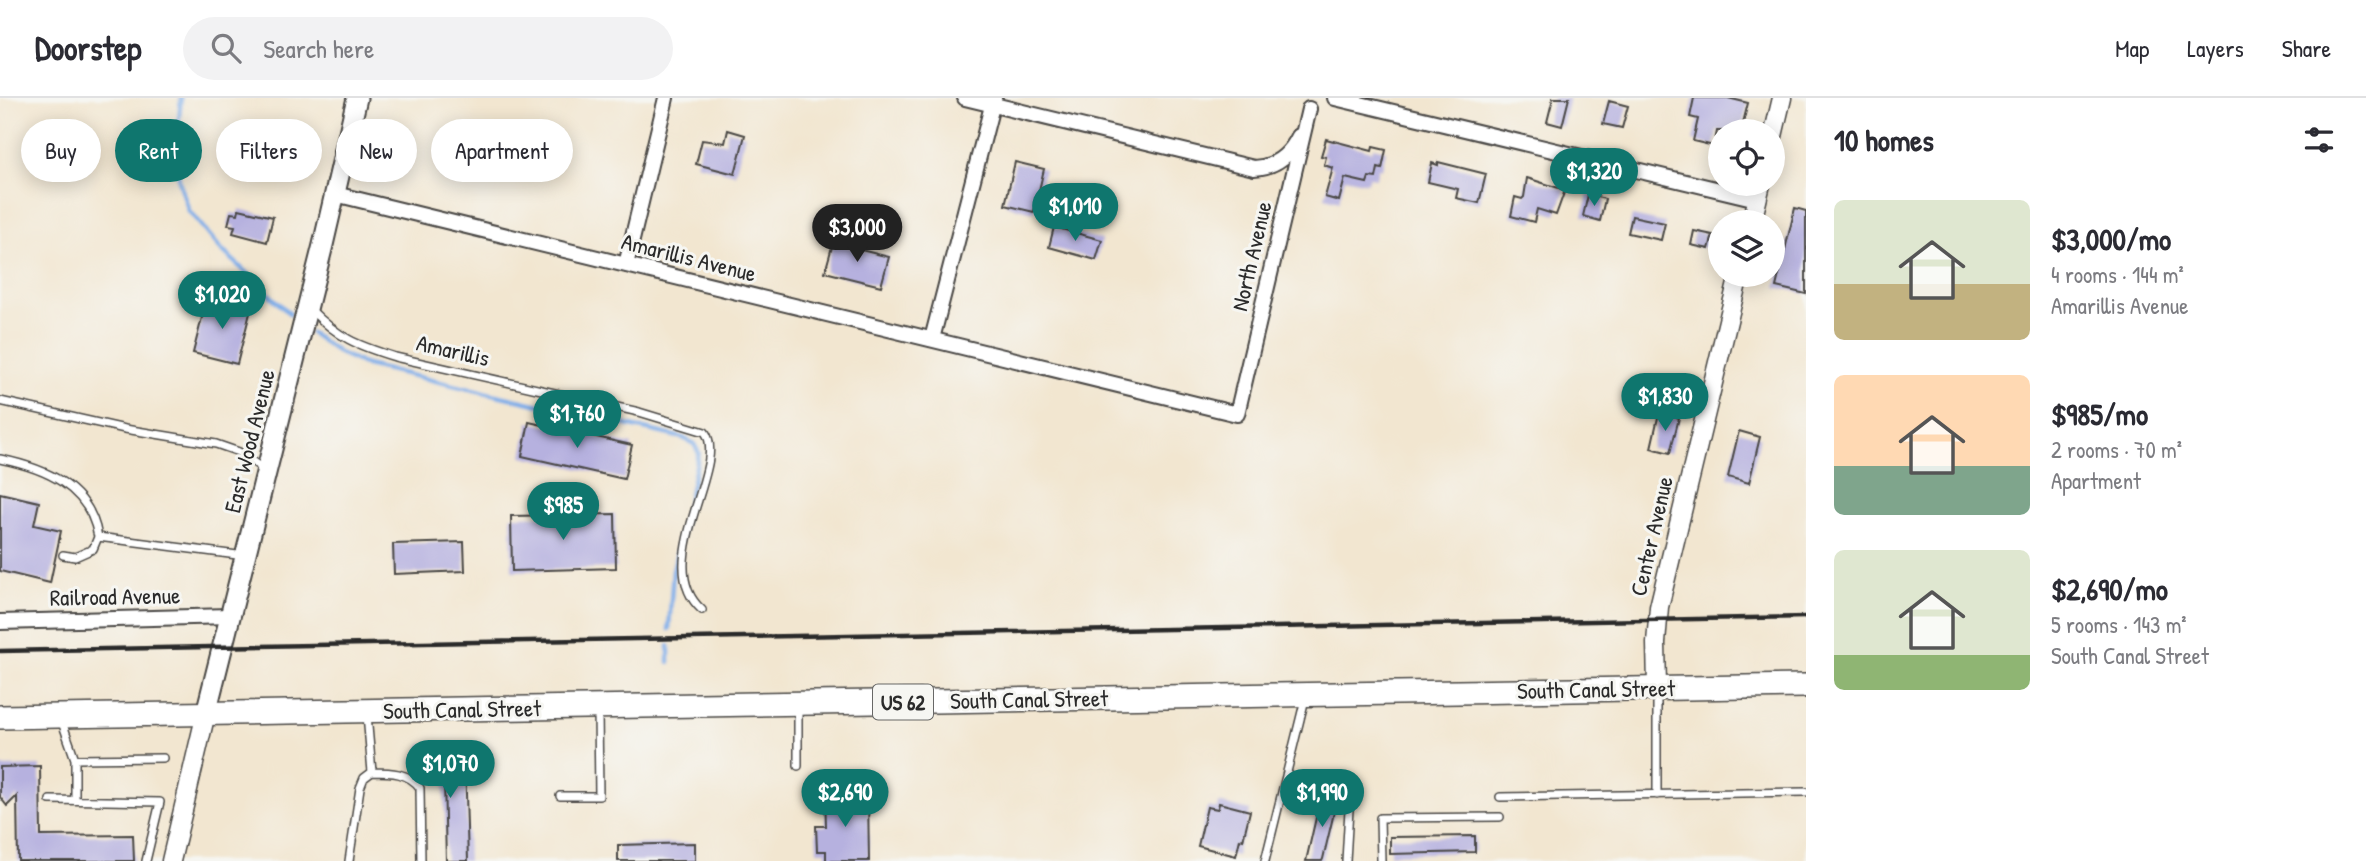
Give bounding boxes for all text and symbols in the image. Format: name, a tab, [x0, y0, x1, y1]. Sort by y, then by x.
search box	[183, 17, 673, 80]
text: Doorstep	[35, 26, 141, 70]
icon: search	[207, 29, 245, 67]
text: Search here	[263, 31, 374, 66]
text: Map	[2115, 32, 2149, 64]
text: Layers	[2187, 32, 2244, 64]
text: Share	[2282, 32, 2331, 64]
chip: Buy	[21, 119, 101, 182]
chip: Rent	[115, 119, 202, 182]
chip: Filters	[216, 119, 322, 182]
chip: New	[336, 119, 417, 182]
chip: Apartment	[431, 119, 573, 182]
map controls	[1708, 119, 1785, 287]
button: locate	[1708, 119, 1785, 196]
text: 10 homes	[1834, 120, 1934, 160]
icon: filters	[2300, 121, 2338, 159]
pin: $1,320	[1537, 148, 1651, 208]
text: $1,320	[1566, 155, 1622, 186]
pin: $1,010	[1018, 184, 1132, 243]
text: $1,010	[1048, 190, 1102, 221]
street label: North Avenue	[1223, 198, 1279, 314]
pin: $3,000	[800, 204, 914, 264]
button: layers	[1708, 210, 1785, 287]
text: $3,000	[828, 211, 886, 242]
text: $3,000/mo	[2051, 219, 2171, 259]
street label: Amarillis Avenue	[619, 225, 759, 289]
icon: home	[1890, 228, 1974, 312]
text: 4 rooms · 144 m²	[2051, 259, 2184, 290]
pin: $1,020	[165, 272, 279, 331]
text: $1,020	[194, 278, 250, 309]
text: Amarillis Avenue	[2051, 290, 2188, 321]
street label: Amarillis	[414, 327, 493, 373]
street label: East Wood Avenue	[216, 366, 282, 516]
pin: $1,830	[1608, 374, 1722, 433]
text: $1,830	[1637, 380, 1693, 411]
pin: $1,760	[520, 390, 634, 450]
text: $985/mo	[2051, 394, 2148, 434]
text: $1,760	[549, 397, 605, 428]
icon: home	[1890, 403, 1974, 487]
text: 2 rooms · 70 m²	[2051, 434, 2182, 465]
text: Apartment	[2051, 465, 2141, 496]
street label: Center Avenue	[1622, 473, 1680, 599]
pin: $985	[522, 482, 604, 542]
text: $985	[543, 489, 583, 520]
text: $2,690/mo	[2051, 569, 2168, 609]
icon: home	[1890, 578, 1974, 662]
street label: Railroad Avenue	[50, 579, 180, 613]
text: 5 rooms · 143 m²	[2051, 609, 2187, 640]
text: South Canal Street	[2051, 640, 2209, 671]
street label: South Canal Street	[1517, 672, 1676, 706]
street label: South Canal Street	[950, 682, 1109, 716]
road number: US 62	[873, 684, 933, 720]
street label: South Canal Street	[383, 692, 542, 726]
pin: $1,070	[393, 740, 507, 800]
text: $1,070	[422, 747, 478, 778]
pin: $2,690	[788, 770, 902, 829]
pin: $1,990	[1265, 770, 1379, 829]
text: $2,690	[818, 776, 873, 807]
text: $1,990	[1296, 776, 1348, 807]

